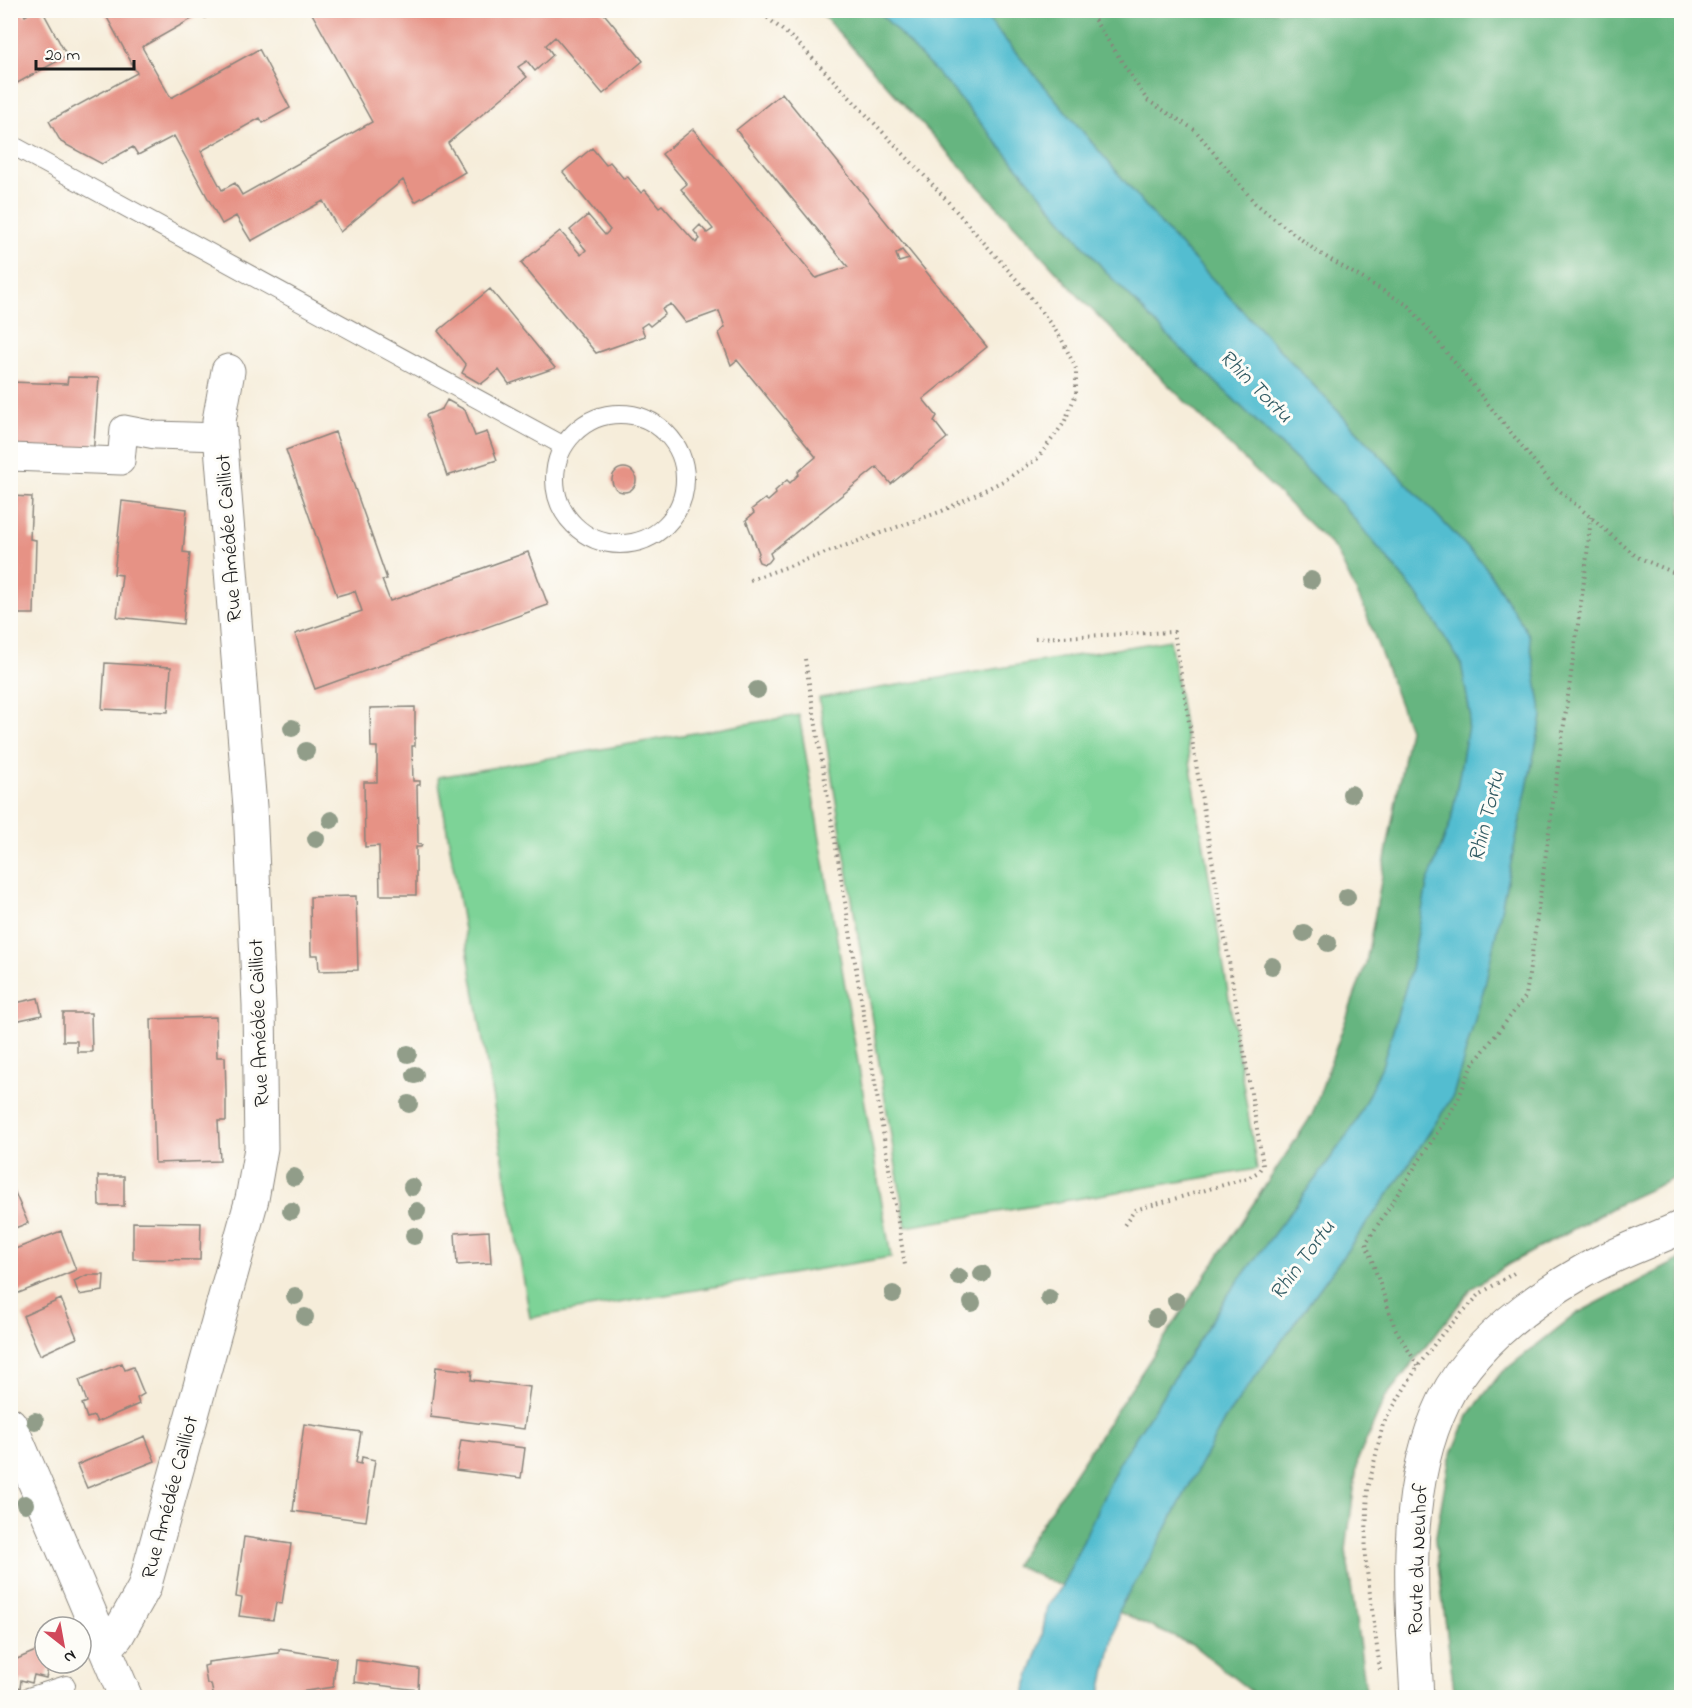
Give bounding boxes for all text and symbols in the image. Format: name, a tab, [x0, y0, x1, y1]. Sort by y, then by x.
scale bar	[36, 33, 134, 71]
text: 20 m	[45, 43, 80, 69]
water label: Rhin Tortu	[1211, 343, 1299, 432]
street label: Rue Amédée Cailliot	[209, 453, 251, 623]
water label: Rhin Tortu	[1461, 767, 1515, 866]
street label: Rue Amédée Cailliot	[242, 938, 278, 1108]
water label: Rhin Tortu	[1263, 1214, 1344, 1308]
street label: Rue Amédée Cailliot	[135, 1412, 207, 1583]
street label: Route du Neuhof	[1401, 1483, 1437, 1635]
north arrow	[33, 1615, 93, 1675]
text: N	[59, 1643, 81, 1669]

